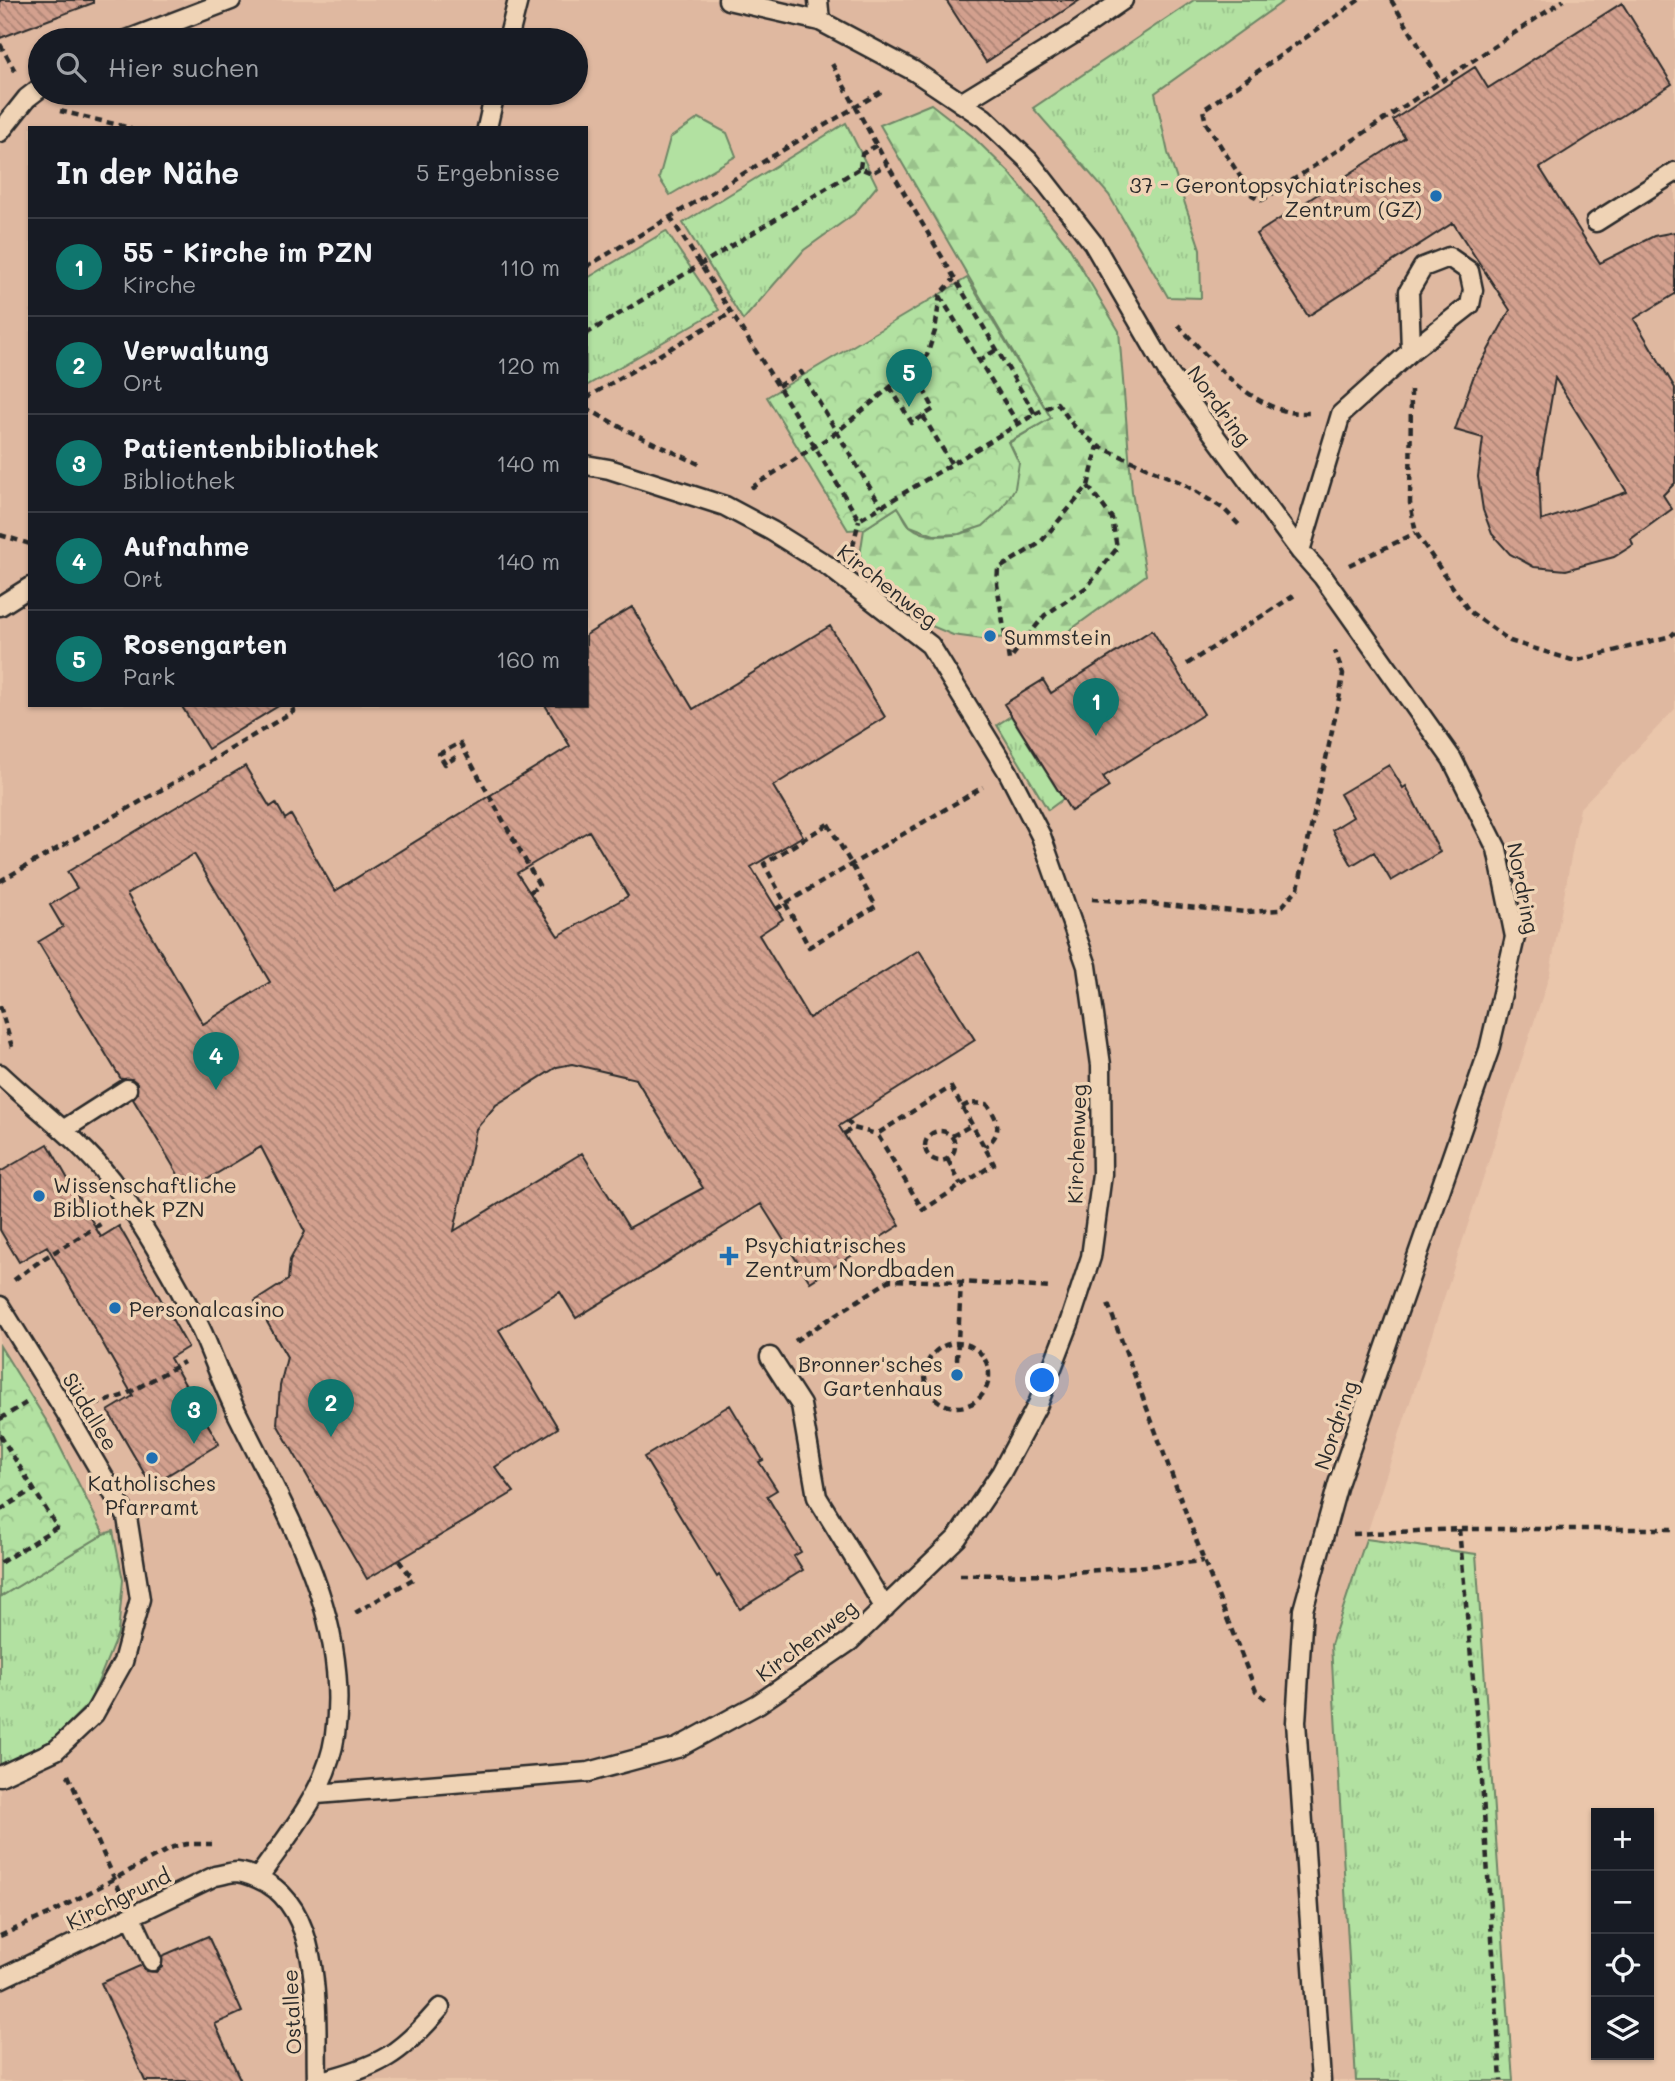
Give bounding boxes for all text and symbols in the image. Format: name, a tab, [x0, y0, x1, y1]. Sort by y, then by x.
search box	[28, 28, 588, 105]
icon: search	[52, 48, 90, 86]
text: Hier suchen	[108, 50, 259, 84]
text: In der Nähe	[56, 152, 239, 192]
text: 5 Ergebnisse	[416, 157, 560, 187]
place label: 37 - Gerontopsychiatrisches Zentrum (GZ)	[1129, 171, 1422, 222]
marker: 37 - Gerontopsychiatrisches Zentrum (GZ)	[1428, 188, 1444, 204]
text: 55 - Kirche im PZN	[123, 235, 373, 269]
text: 1	[74, 252, 84, 282]
text: 110 m	[500, 252, 560, 282]
text: Kirche	[123, 269, 196, 299]
text: Verwaltung	[123, 333, 269, 367]
pin: 5	[886, 349, 932, 407]
text: 2	[73, 350, 85, 380]
text: 120 m	[497, 350, 560, 380]
street label: Nordring	[1182, 360, 1258, 450]
text: Ort	[123, 367, 163, 397]
text: Patientenbibliothek	[123, 431, 379, 465]
text: 3	[72, 448, 86, 478]
text: 140 m	[496, 448, 560, 478]
text: Bibliothek	[123, 465, 235, 495]
text: Aufnahme	[123, 529, 249, 563]
street label: Kirchenweg	[832, 537, 944, 633]
text: 4	[72, 546, 86, 576]
text: 140 m	[496, 546, 560, 576]
text: Ort	[123, 563, 163, 593]
place label: Summstein	[1004, 623, 1111, 650]
text: Rosengarten	[123, 627, 287, 661]
marker: Summstein	[982, 628, 998, 644]
text: 5	[72, 644, 86, 674]
text: 160 m	[496, 644, 560, 674]
text: Park	[123, 661, 175, 691]
pin: 1	[1073, 678, 1119, 736]
street label: Nordring	[1502, 840, 1546, 936]
pin: 4	[193, 1032, 239, 1090]
street label: Kirchenweg	[1060, 1084, 1092, 1204]
place label: Wissenschaftliche Bibliothek PZN	[53, 1171, 237, 1222]
marker: Wissenschaftliche Bibliothek PZN	[31, 1188, 47, 1204]
place label: Psychiatrisches Zentrum Nordbaden	[745, 1231, 955, 1282]
marker: Psychiatrisches Zentrum Nordbaden	[719, 1246, 739, 1266]
place label: Personalcasino	[129, 1295, 284, 1322]
marker: Personalcasino	[107, 1300, 123, 1316]
place label: Bronner'sches Gartenhaus	[798, 1350, 943, 1401]
your location	[1025, 1363, 1059, 1397]
street label: Südallee	[57, 1367, 125, 1455]
marker: Bronner'sches Gartenhaus	[949, 1367, 965, 1383]
street label: Nordring	[1307, 1377, 1363, 1473]
pin: 2	[308, 1379, 354, 1437]
pin: 3	[171, 1386, 217, 1444]
marker: Katholisches Pfarramt	[144, 1450, 160, 1466]
place label: Katholisches Pfarramt	[88, 1469, 216, 1520]
street label: Kirchenweg	[750, 1593, 862, 1687]
map controls	[1591, 1808, 1654, 2060]
button: +	[1591, 1808, 1654, 1871]
street label: Kirchgrund	[61, 1861, 175, 1935]
button: −	[1591, 1871, 1654, 1934]
button: locate	[1591, 1934, 1654, 1997]
street label: Ostallee	[275, 1969, 307, 2055]
button: layers	[1591, 1997, 1654, 2060]

